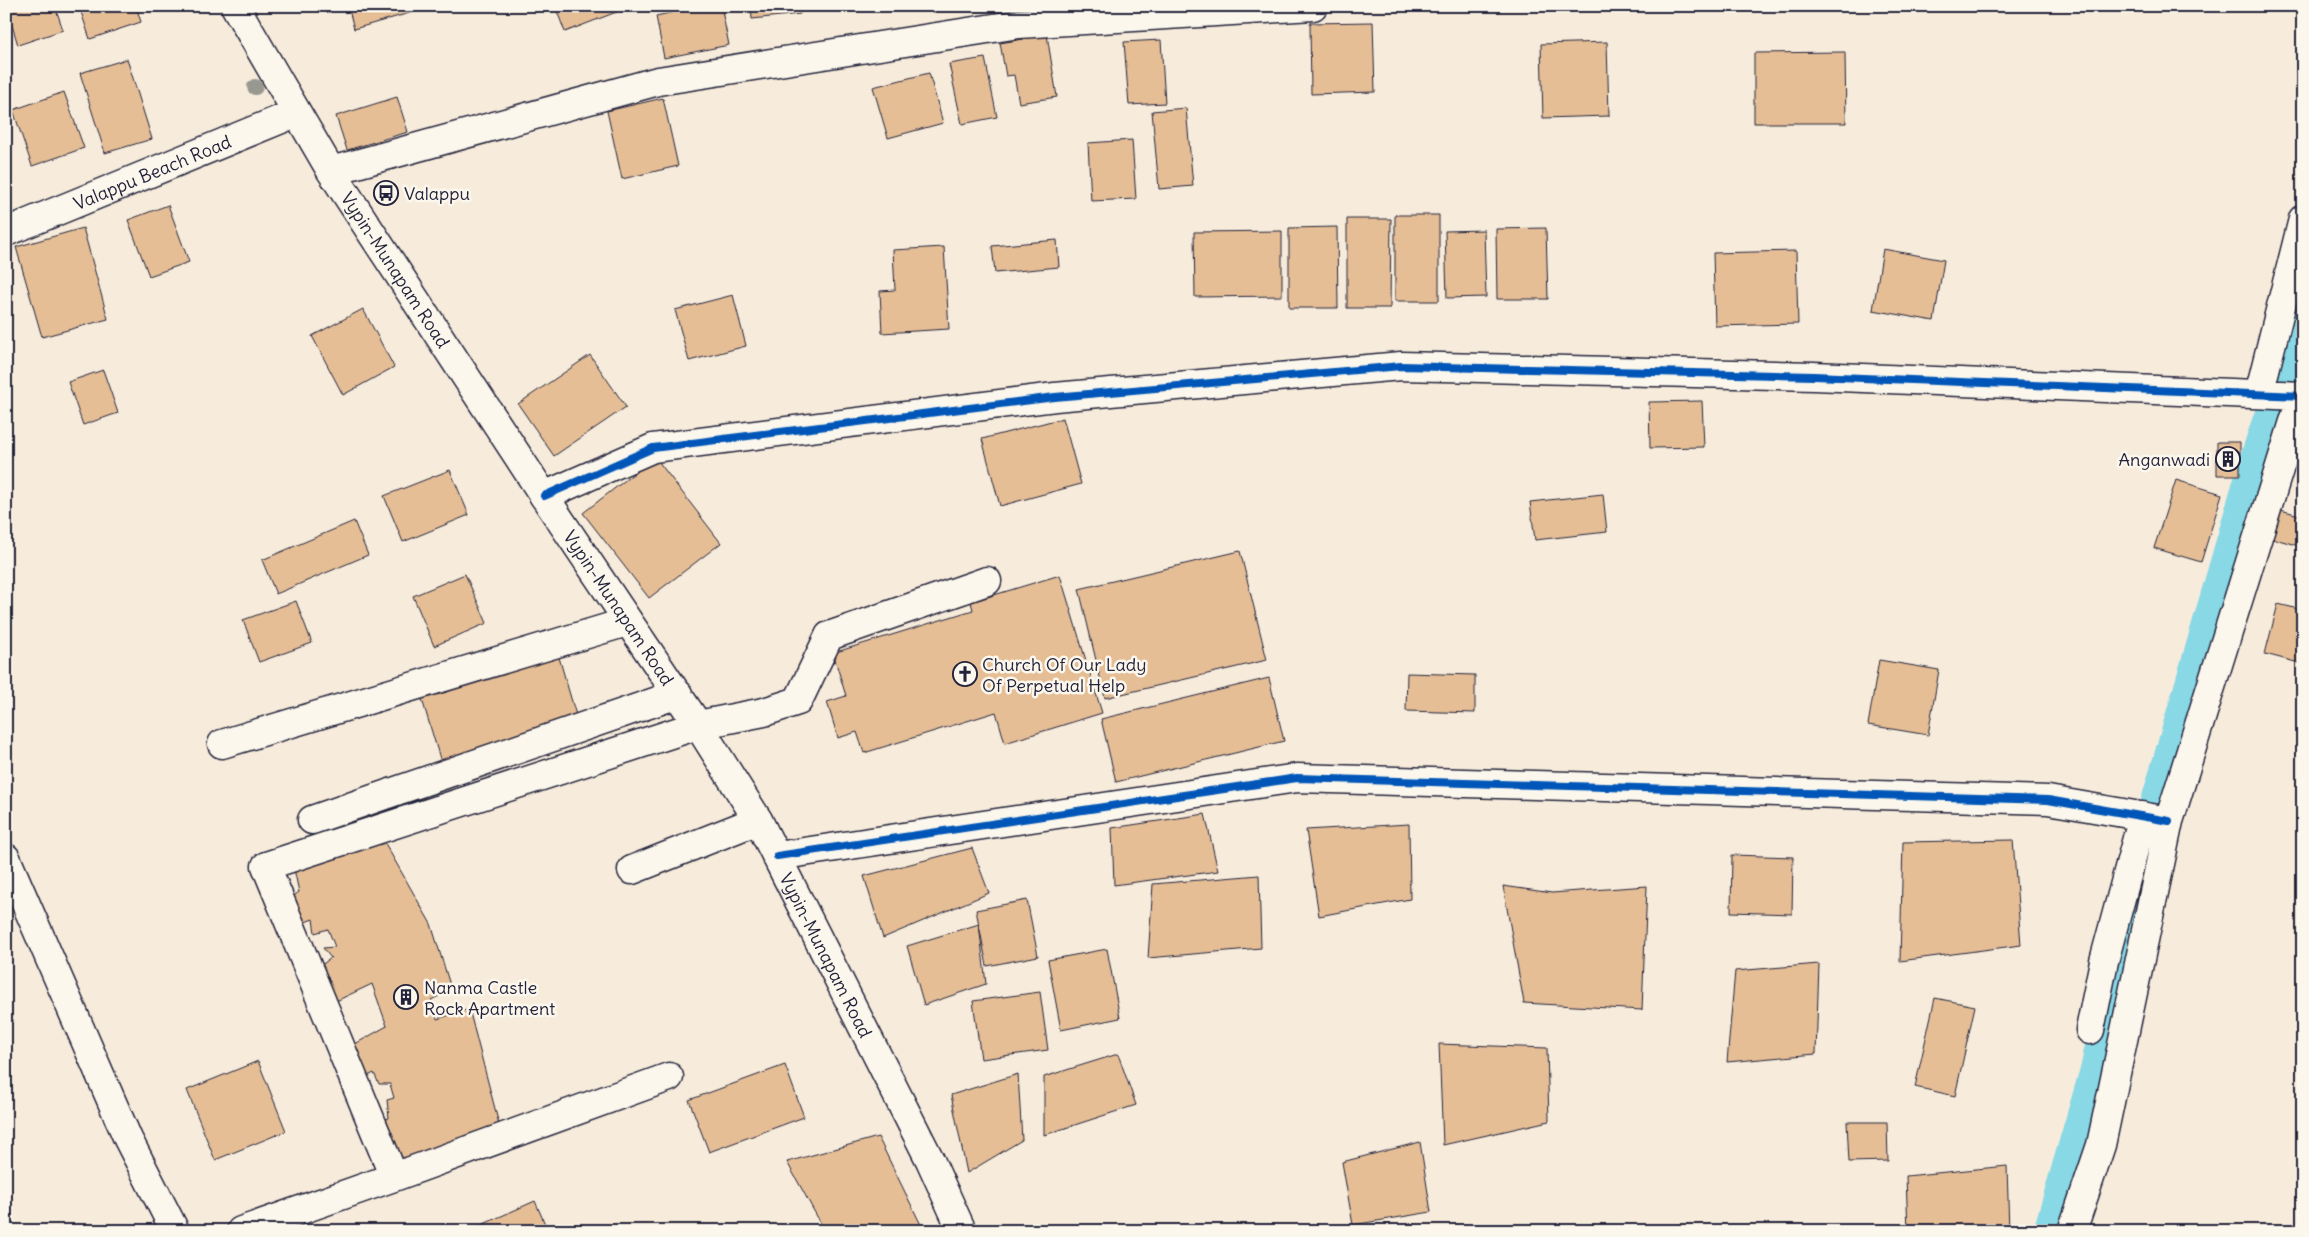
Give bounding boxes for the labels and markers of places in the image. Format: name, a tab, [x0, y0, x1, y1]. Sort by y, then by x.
bus stop icon: Valappu	[373, 180, 399, 206]
place label: Valappu	[404, 182, 470, 205]
building icon: Anganwadi	[2215, 446, 2241, 472]
place label: Anganwadi	[2118, 448, 2210, 471]
place label: Church Of Our Lady Of Perpetual Help	[982, 653, 1147, 697]
church icon: Church Of Our Lady Of Perpetual Help	[952, 661, 978, 687]
place label: Nanma Castle Rock Apartment	[424, 976, 555, 1020]
building icon: Nanma Castle Rock Apartment	[393, 984, 419, 1010]

